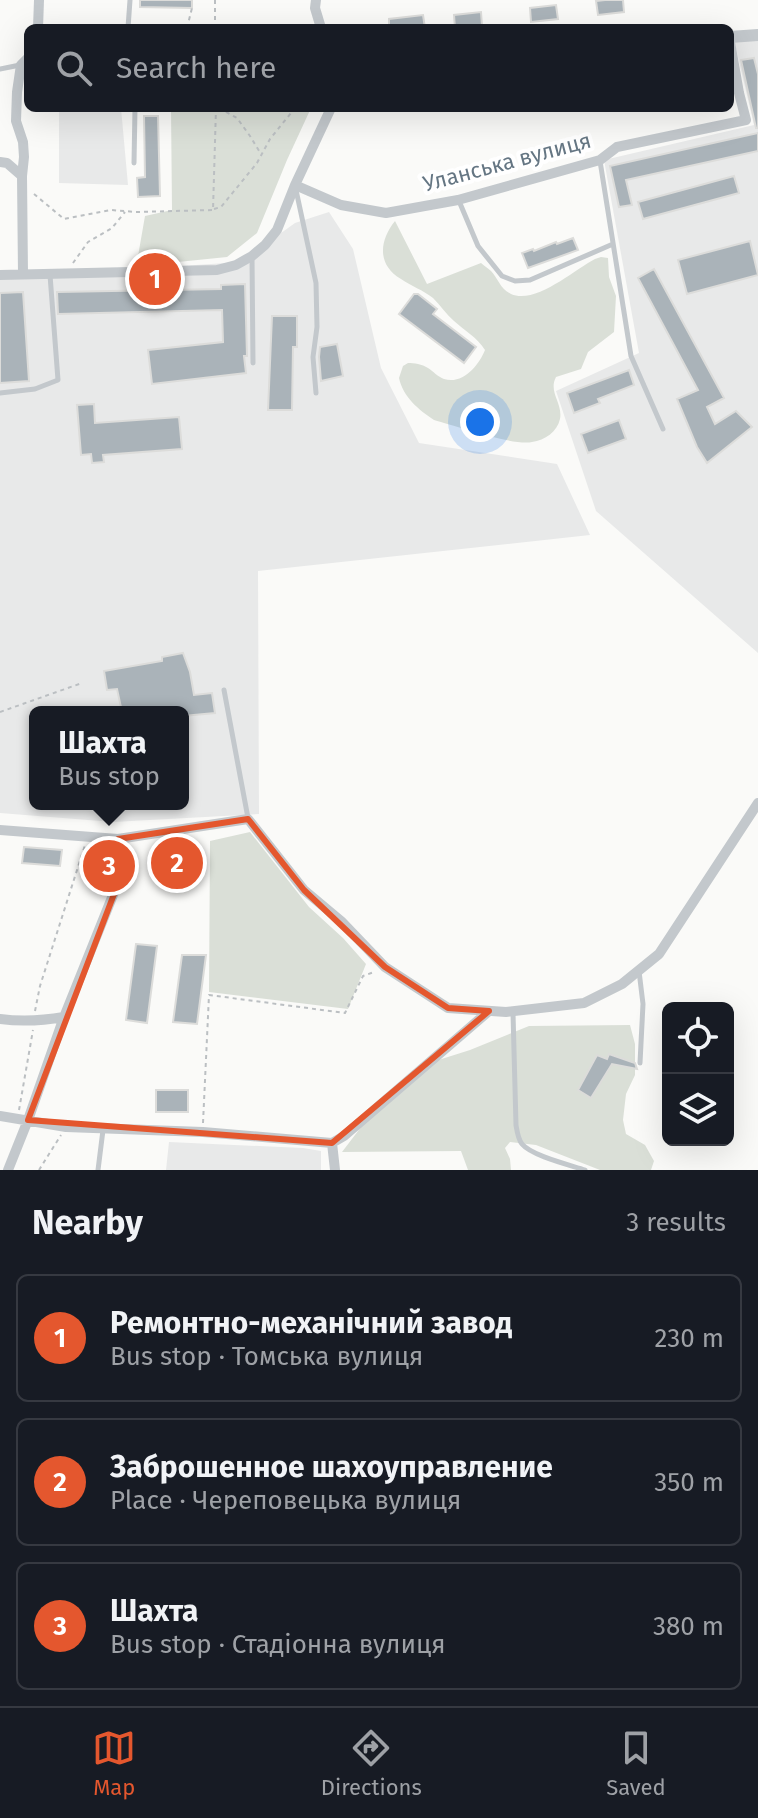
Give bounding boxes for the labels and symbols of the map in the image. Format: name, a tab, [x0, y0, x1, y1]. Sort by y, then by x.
street label: Уланська вулиця	[420, 127, 594, 197]
pin: 1	[129, 249, 181, 309]
your location	[460, 402, 500, 442]
pin: 2	[151, 833, 203, 893]
pin: 3	[83, 836, 135, 896]

